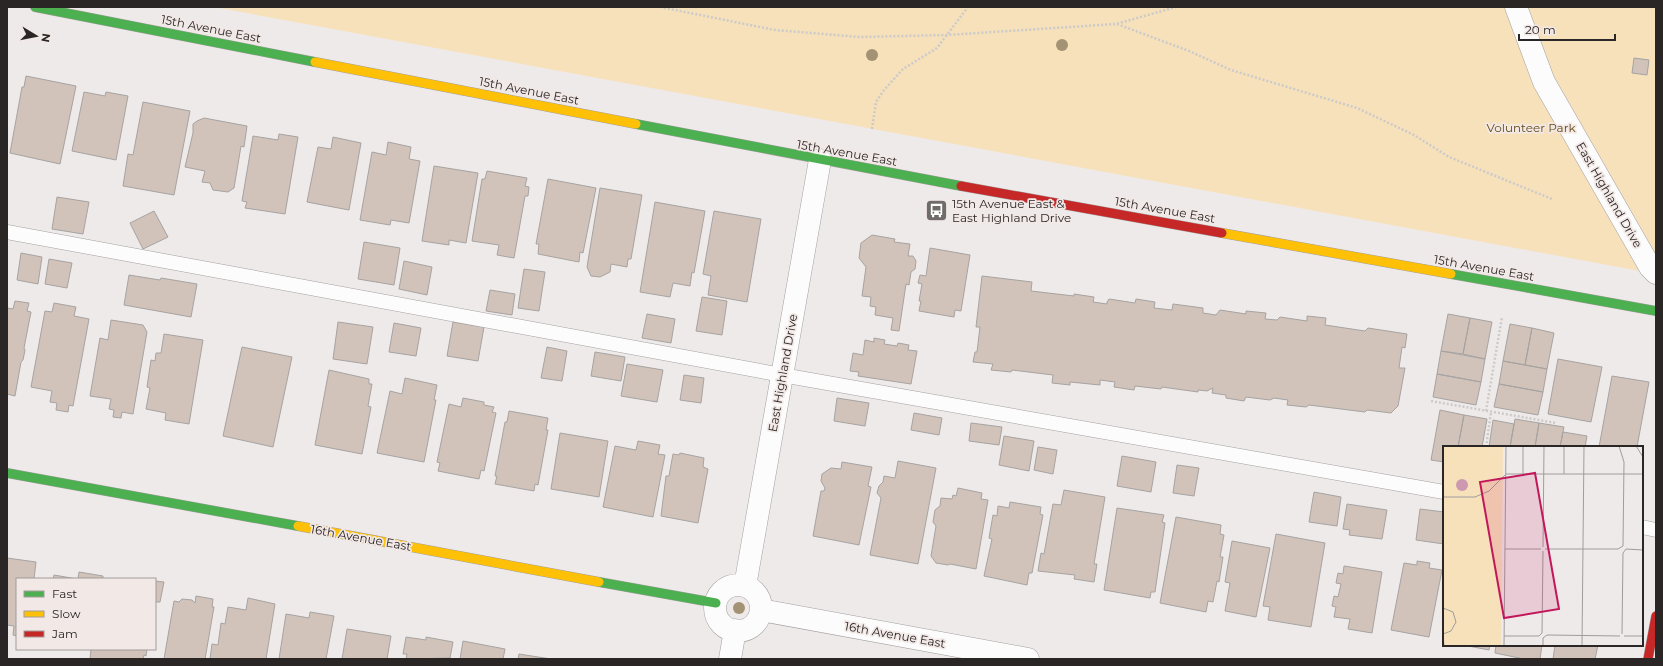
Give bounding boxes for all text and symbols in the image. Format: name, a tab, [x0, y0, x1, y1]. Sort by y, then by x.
street label: 15th Avenue East	[160, 11, 262, 46]
north arrow	[16, 16, 56, 56]
scale bar	[1519, 16, 1615, 42]
text: 20 m	[1525, 22, 1556, 37]
text: N	[38, 32, 54, 43]
street label: 15th Avenue East	[478, 73, 580, 108]
park label: Volunteer Park	[1486, 120, 1576, 135]
street label: 15th Avenue East	[796, 136, 898, 169]
street label: East Highland Drive	[1573, 139, 1646, 250]
street label: 15th Avenue East	[1114, 193, 1216, 226]
place label: 15th Avenue East & East Highland Drive	[952, 196, 1071, 225]
bus stop icon: 15th Avenue East & East Highland Drive	[924, 198, 950, 224]
street label: 15th Avenue East	[1433, 251, 1535, 284]
street label: East Highland Drive	[765, 313, 800, 433]
inset map	[1443, 446, 1643, 646]
street label: 16th Avenue East	[310, 521, 413, 554]
legend	[16, 578, 156, 650]
text: Fast	[52, 586, 77, 601]
text: Slow	[52, 606, 81, 621]
street label: 16th Avenue East	[844, 618, 947, 651]
text: Jam	[51, 626, 78, 641]

